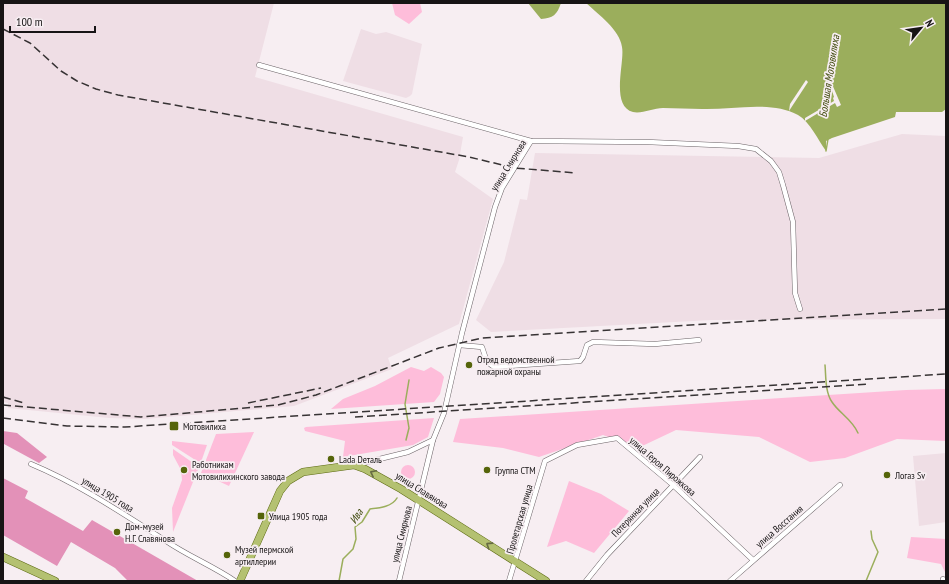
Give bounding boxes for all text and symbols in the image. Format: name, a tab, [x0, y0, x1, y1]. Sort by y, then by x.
scale bar	[10, 8, 95, 34]
north arrow	[901, 8, 941, 48]
text: 100 m	[16, 14, 43, 29]
text: N	[922, 17, 937, 29]
water label: Большая Мотовилиха	[816, 33, 843, 118]
street label: улица Смирнова	[488, 137, 529, 193]
place label: Отряд ведомственной пожарной охраны	[477, 353, 555, 378]
marker: Отряд ведомственной пожарной охраны	[464, 360, 474, 370]
marker: Мотовилиха	[168, 420, 180, 432]
place label: Мотовилиха	[183, 420, 226, 433]
street label: улица Героя Пирожкова	[627, 434, 699, 499]
place label: Lada Dеталь	[339, 453, 382, 466]
marker: Lada Dеталь	[326, 454, 336, 464]
place label: Работникам Мотовилихинского завода	[192, 458, 285, 483]
place label: Группа СТМ	[495, 464, 536, 477]
marker: Работникам Мотовилихинского завода	[179, 465, 189, 475]
marker: Группа СТМ	[482, 465, 492, 475]
street label: улица Славянова	[393, 469, 450, 512]
place label: Логаз Sv	[894, 469, 925, 482]
one-way arrow	[370, 470, 378, 478]
marker: Логаз Sv	[882, 470, 892, 480]
street label: улица 1905 года	[79, 474, 136, 515]
street label: Пролетарская улица	[503, 483, 536, 555]
street label: Потерянная улица	[608, 485, 662, 540]
street label: улица Восстания	[753, 502, 806, 550]
street label: улица Смирнова	[388, 504, 415, 564]
water label: Ива	[346, 505, 366, 526]
place label: Улица 1905 года	[269, 510, 327, 523]
marker: Улица 1905 года	[256, 511, 266, 521]
place label: Дом-музей Н.Г. Славянова	[125, 520, 175, 545]
marker: Дом-музей Н.Г. Славянова	[112, 527, 122, 537]
place label: Музей пермской артиллерии	[235, 543, 293, 568]
one-way arrow	[487, 543, 494, 550]
marker: Музей пермской артиллерии	[222, 550, 232, 560]

